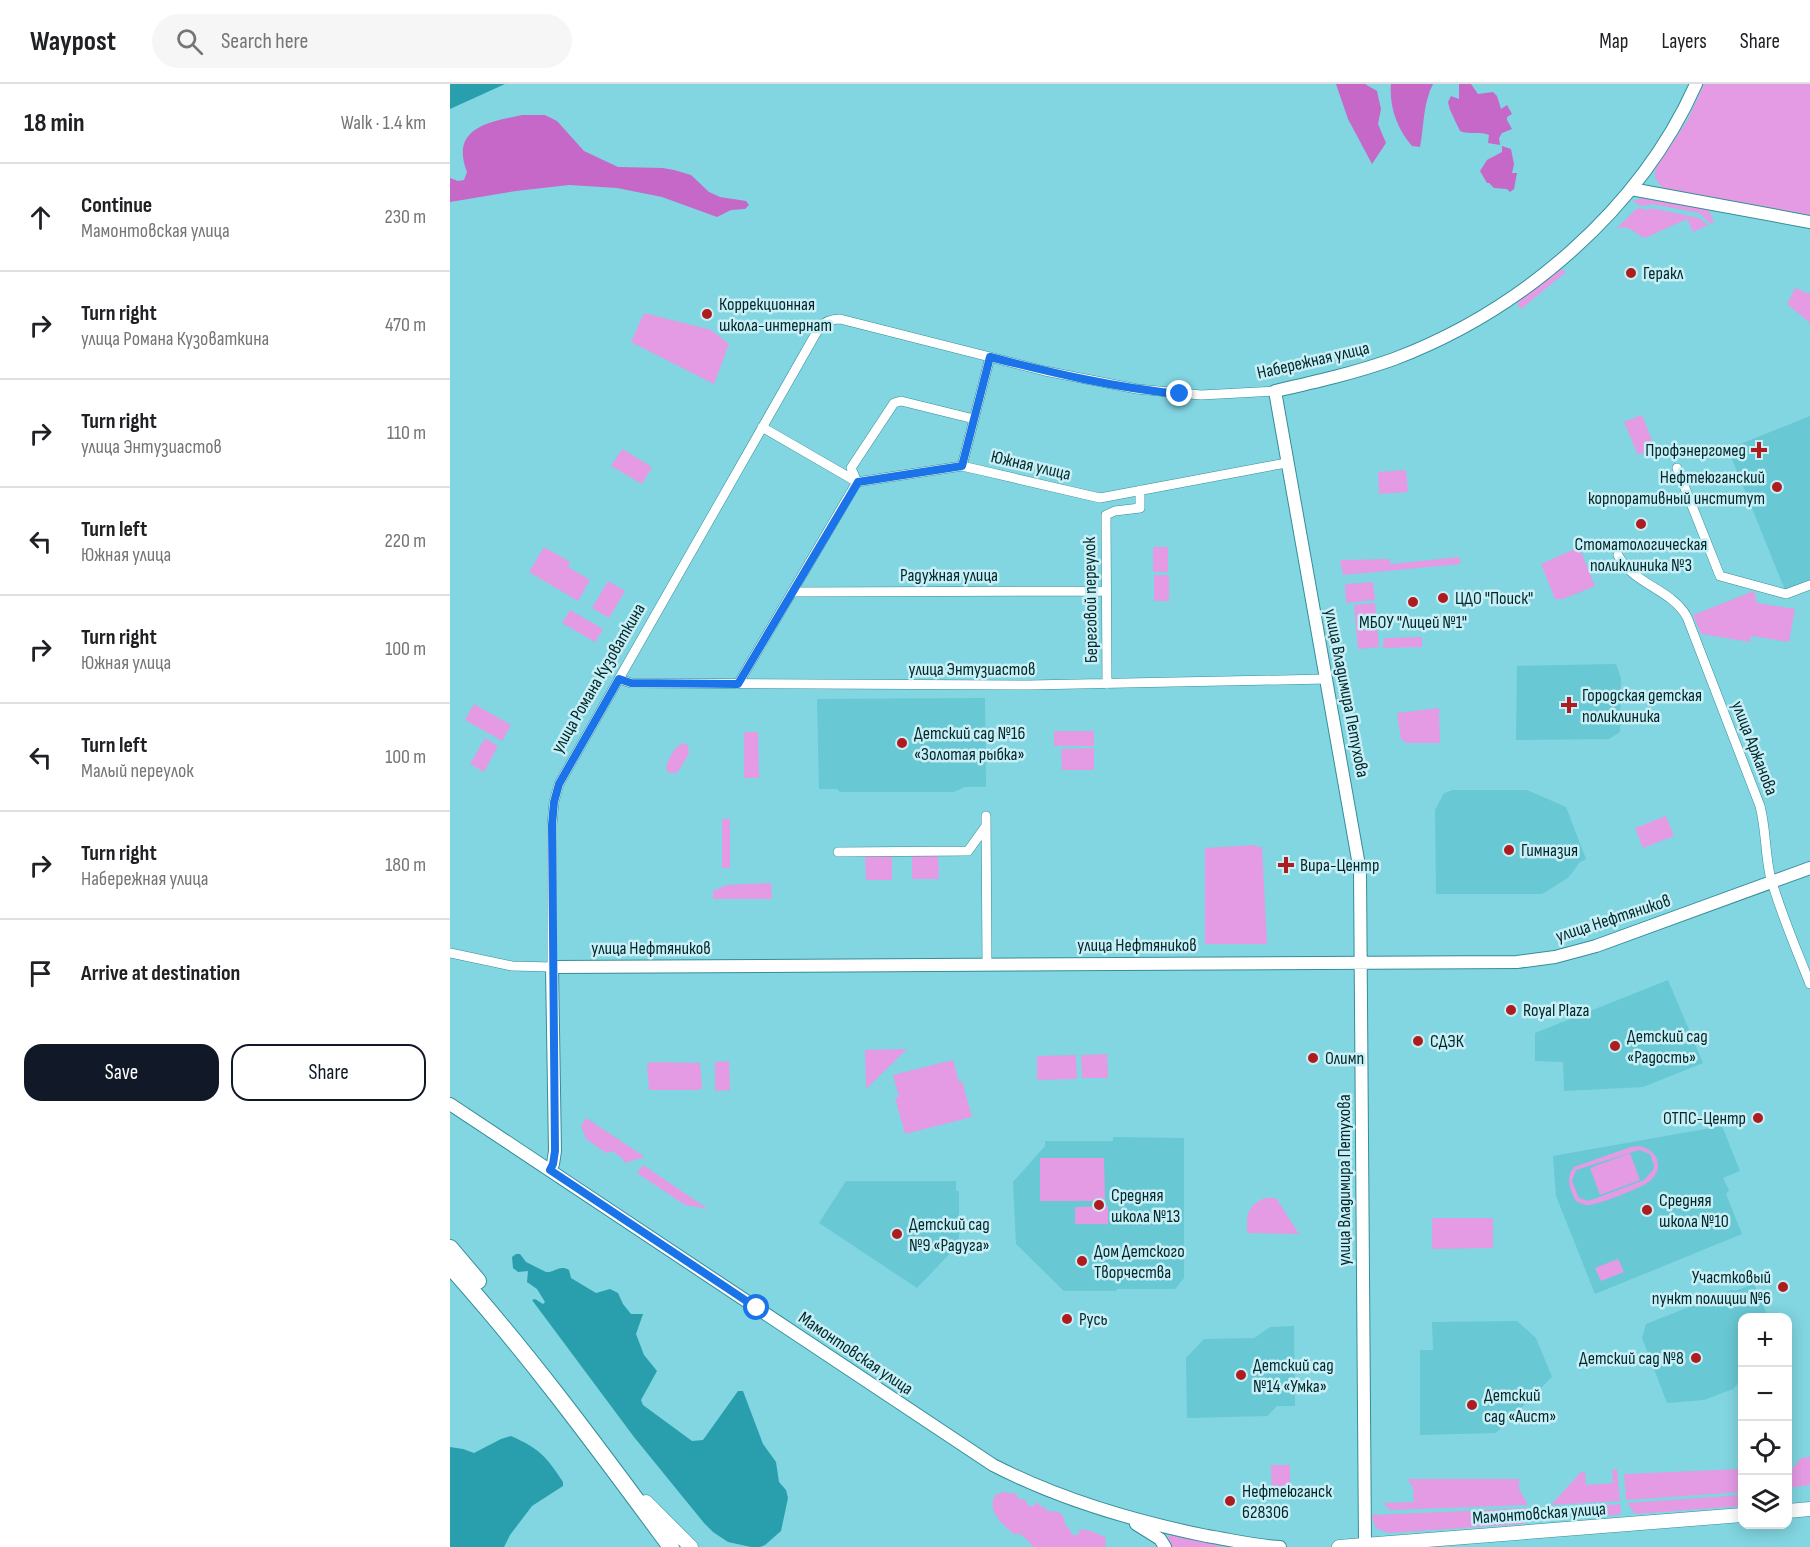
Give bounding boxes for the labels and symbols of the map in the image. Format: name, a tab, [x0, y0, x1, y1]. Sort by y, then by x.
place label: Геракл	[1643, 263, 1684, 284]
marker: Геракл	[1624, 266, 1638, 280]
place label: Коррекционная школа-интернат	[719, 294, 832, 336]
marker: Коррекционная школа-интернат	[700, 307, 714, 321]
street label: Набережная улица	[1255, 337, 1371, 384]
route end	[1166, 380, 1192, 406]
place label: Профэнергомед	[1645, 440, 1746, 461]
marker: Профэнергомед	[1750, 441, 1768, 459]
street label: Южная улица	[989, 446, 1073, 485]
place label: Нефтеюганский корпоративный институт	[1588, 467, 1765, 509]
marker: Нефтеюганский корпоративный институт	[1770, 480, 1784, 494]
marker: Стоматологическая поликлиника №3	[1634, 517, 1648, 531]
place label: Стоматологическая поликлиника №3	[1575, 534, 1707, 576]
street label: Береговой переулок	[1079, 536, 1102, 663]
street label: Радужная улица	[900, 565, 998, 586]
place label: ЦДО "Поиск"	[1455, 588, 1533, 609]
marker: ЦДО "Поиск"	[1436, 591, 1450, 605]
marker: МБОУ "Лицей №1"	[1406, 595, 1420, 609]
street label: улица Романа Кузоваткина	[547, 600, 650, 757]
street label: улица Владимира Петухова	[1320, 607, 1373, 779]
place label: МБОУ "Лицей №1"	[1359, 612, 1467, 633]
street label: улица Энтузиастов	[909, 659, 1035, 680]
place label: Городская детская поликлиника	[1582, 685, 1702, 727]
marker: Городская детская поликлиника	[1560, 696, 1578, 714]
street label: улица Аржанова	[1727, 698, 1782, 798]
place label: Детский сад №16 «Золотая рыбка»	[914, 723, 1025, 765]
marker: Детский сад №16 «Золотая рыбка»	[895, 736, 909, 750]
place label: Гимназия	[1521, 840, 1578, 861]
marker: Гимназия	[1502, 843, 1516, 857]
place label: Вира-Центр	[1300, 855, 1379, 876]
marker: Вира-Центр	[1277, 856, 1295, 874]
street label: улица Нефтяников	[1553, 890, 1673, 947]
street label: улица Нефтяников	[1077, 935, 1197, 956]
street label: улица Нефтяников	[591, 938, 711, 959]
place label: Royal Plaza	[1523, 1000, 1590, 1021]
marker: Royal Plaza	[1504, 1003, 1518, 1017]
place label: Детский сад «Радость»	[1627, 1026, 1708, 1068]
place label: СДЭК	[1430, 1031, 1465, 1052]
marker: СДЭК	[1411, 1034, 1425, 1048]
marker: Детский сад «Радость»	[1608, 1039, 1622, 1053]
place label: Олимп	[1325, 1048, 1364, 1069]
marker: Олимп	[1306, 1051, 1320, 1065]
street label: улица Владимира Петухова	[1334, 1094, 1355, 1266]
place label: ОТПС-Центр	[1663, 1108, 1746, 1129]
marker: ОТПС-Центр	[1751, 1111, 1765, 1125]
place label: Средняя школа №13	[1111, 1185, 1180, 1227]
place label: Средняя школа №10	[1659, 1190, 1729, 1232]
marker: Средняя школа №13	[1092, 1198, 1106, 1212]
marker: Средняя школа №10	[1640, 1203, 1654, 1217]
place label: Детский сад №9 «Радуга»	[909, 1214, 990, 1256]
marker: Детский сад №9 «Радуга»	[890, 1227, 904, 1241]
place label: Дом Детского Творчества	[1094, 1241, 1185, 1283]
marker: Дом Детского Творчества	[1075, 1254, 1089, 1268]
place label: Участковый пункт полиции №6	[1652, 1267, 1771, 1309]
marker: Участковый пункт полиции №6	[1776, 1280, 1790, 1294]
route start	[743, 1294, 769, 1320]
street label: Мамонтовская улица	[794, 1307, 917, 1400]
place label: Русь	[1079, 1309, 1108, 1330]
marker: Русь	[1060, 1312, 1074, 1326]
place label: Детский сад №8	[1579, 1348, 1684, 1369]
marker: Детский сад №8	[1689, 1351, 1703, 1365]
place label: Детский сад №14 «Умка»	[1253, 1355, 1334, 1397]
marker: Детский сад №14 «Умка»	[1234, 1368, 1248, 1382]
place label: Детский сад «Аист»	[1484, 1385, 1556, 1427]
marker: Детский сад «Аист»	[1465, 1398, 1479, 1412]
place label: Нефтеюганск 628306	[1242, 1481, 1332, 1523]
marker: Нефтеюганск 628306	[1223, 1494, 1237, 1508]
street label: Мамонтовская улица	[1472, 1498, 1607, 1529]

